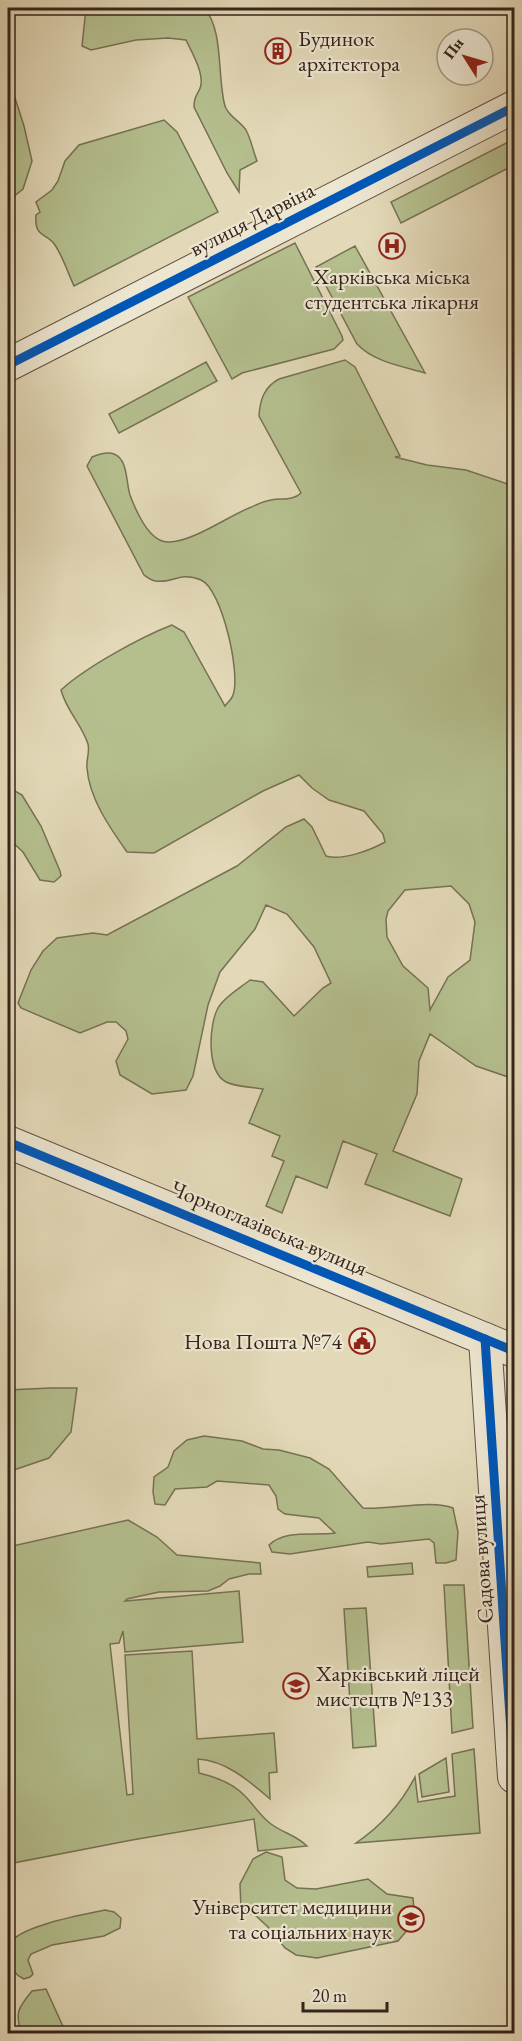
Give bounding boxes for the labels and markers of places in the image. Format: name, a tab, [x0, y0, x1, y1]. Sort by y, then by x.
place label: Будинок архітектора	[298, 24, 400, 78]
building icon: Будинок архітектора	[263, 36, 293, 66]
hospital icon: Харківська міська студентська лікарня	[377, 231, 407, 261]
place label: Харківська міська студентська лікарня	[305, 262, 479, 316]
public building icon: Нова Пошта №74	[347, 1326, 377, 1356]
place label: Нова Пошта №74	[184, 1327, 342, 1356]
place label: Харківський ліцей мистецтв №133	[315, 1659, 480, 1713]
school or university icon: Харківський ліцей мистецтв №133	[281, 1671, 311, 1701]
place label: Університет медицини та соціальних наук	[192, 1892, 392, 1946]
school or university icon: Університет медицини та соціальних наук	[396, 1904, 426, 1934]

